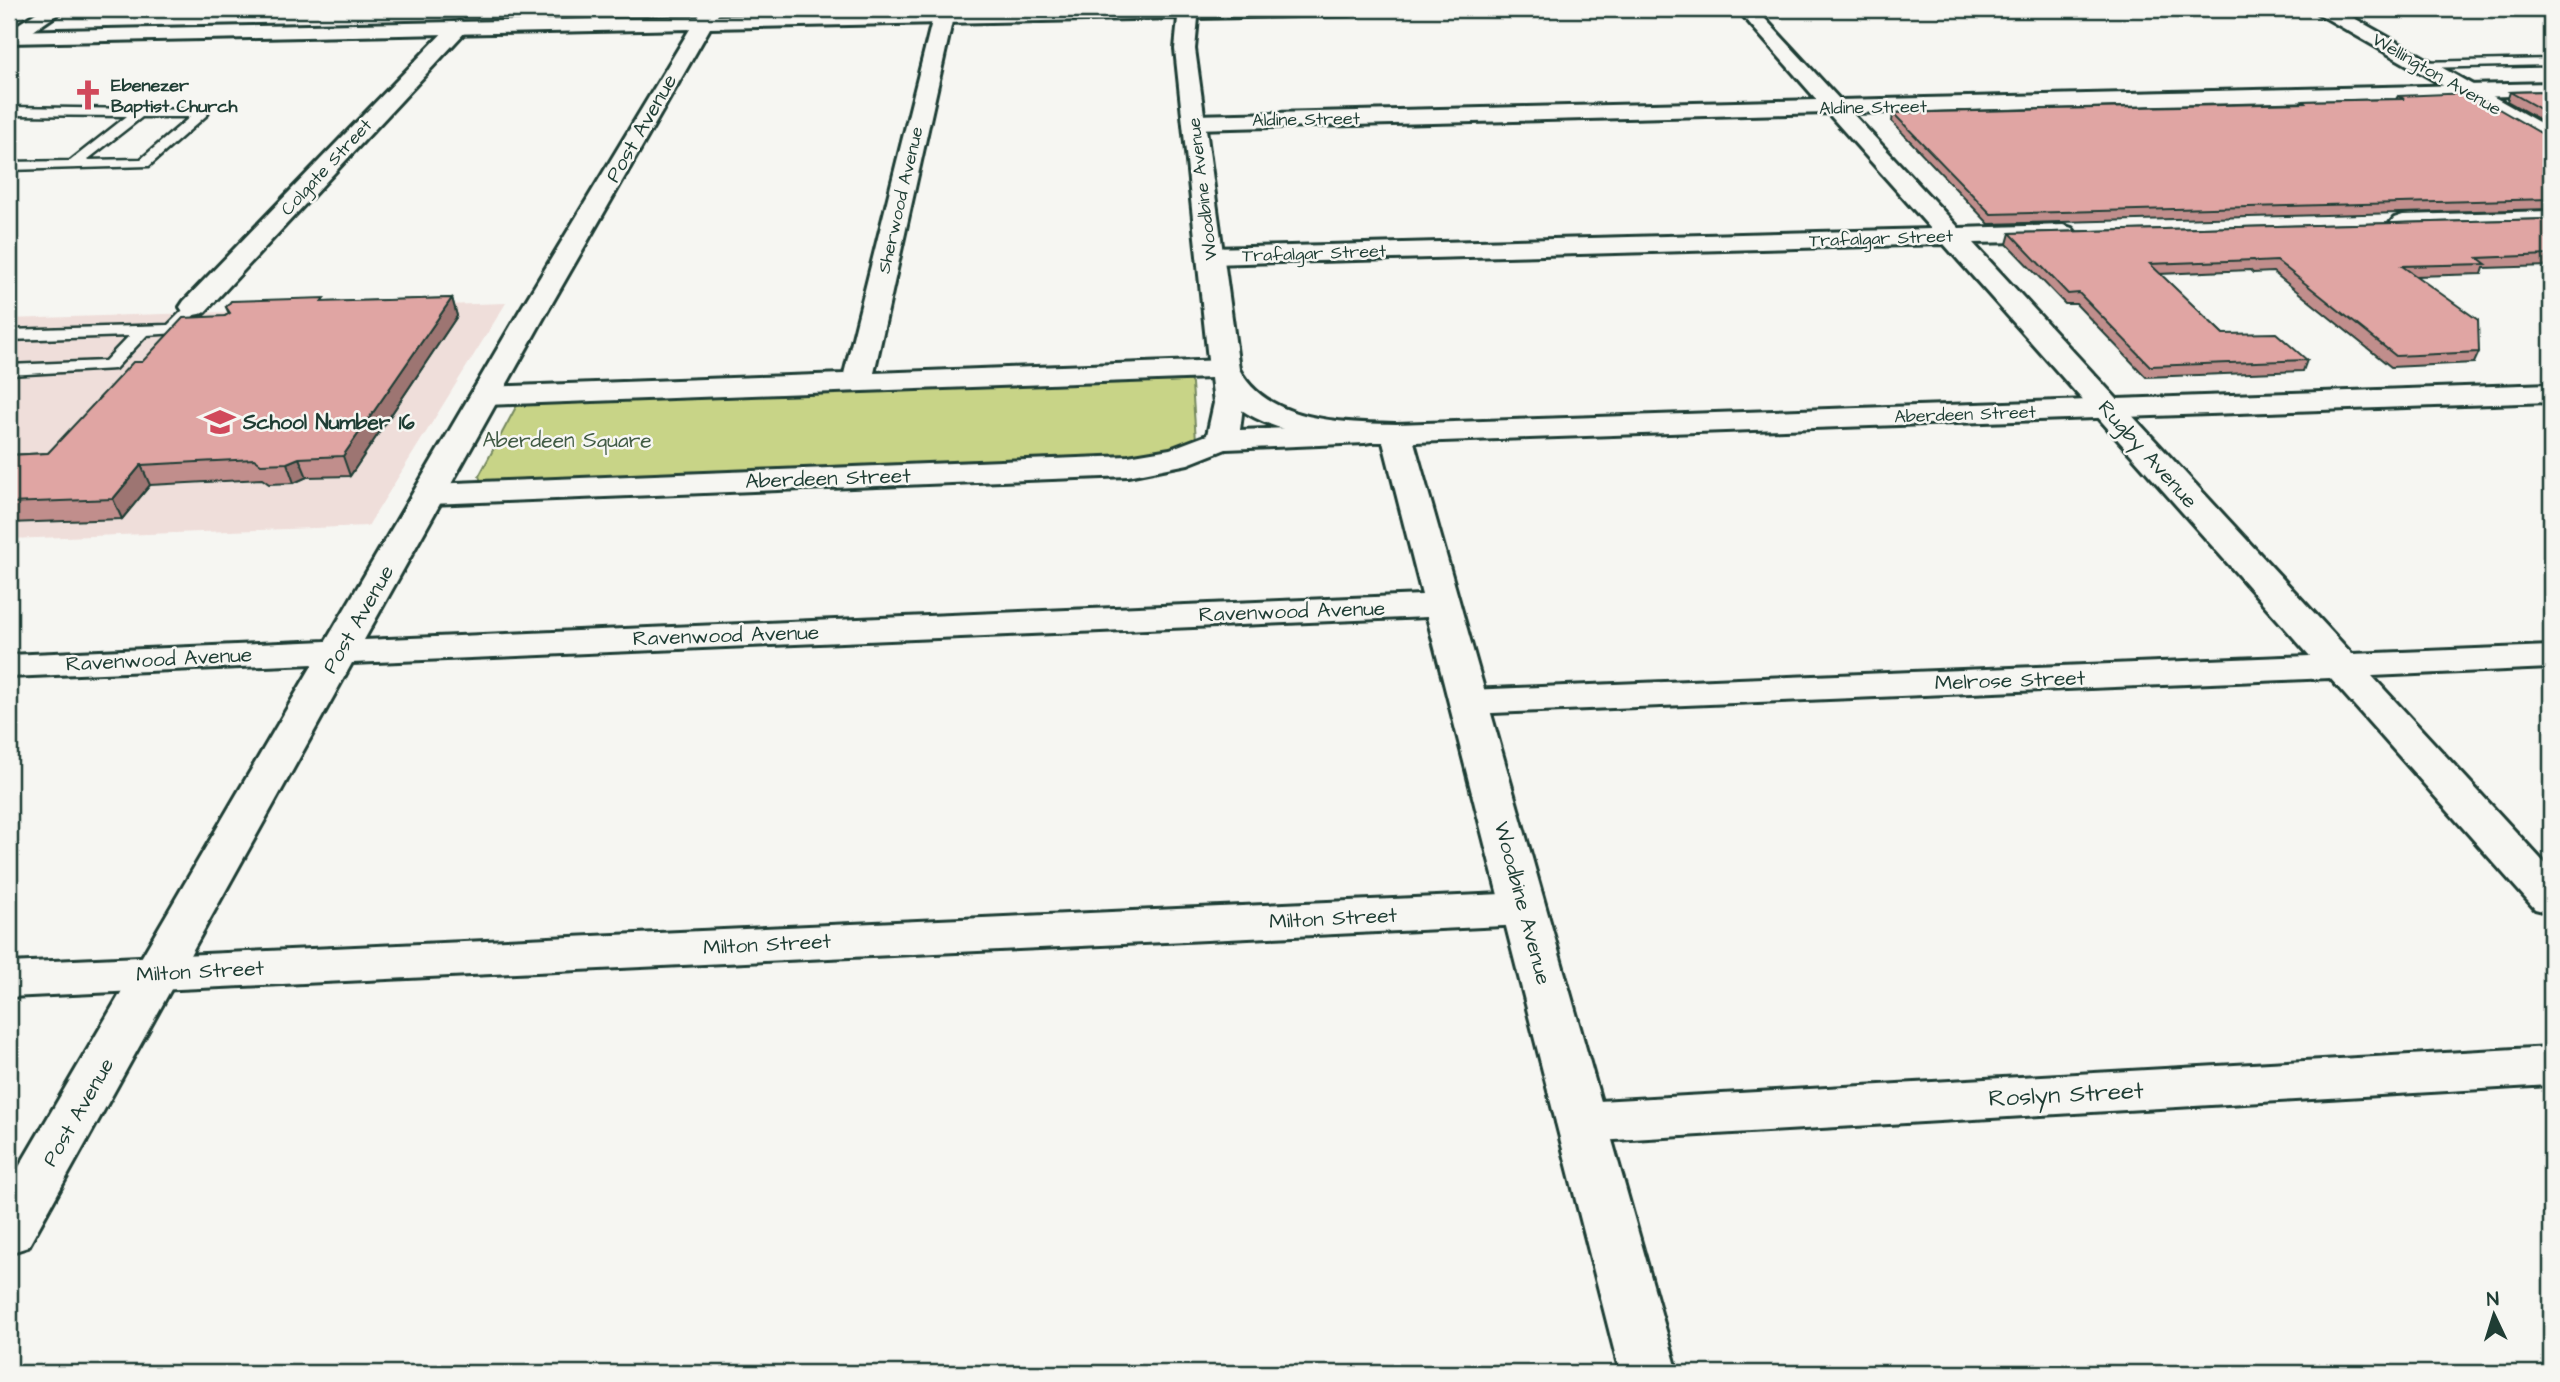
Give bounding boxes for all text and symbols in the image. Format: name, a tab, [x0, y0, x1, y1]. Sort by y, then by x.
street label: Wellington Avenue	[2367, 27, 2506, 123]
street label: Post Avenue	[599, 69, 684, 188]
place label: Ebenezer Baptist Church	[111, 73, 239, 119]
church icon: Ebenezer Baptist Church	[71, 78, 105, 112]
street label: Aldine Street	[1819, 94, 1928, 121]
street label: Aldine Street	[1252, 106, 1361, 133]
street label: Colgate Street	[275, 113, 379, 222]
street label: Woodbine Avenue	[1181, 116, 1224, 262]
street label: Sherwood Avenue	[871, 124, 930, 276]
street label: Trafalgar Street	[1809, 223, 1954, 255]
street label: Trafalgar Street	[1242, 238, 1387, 270]
street label: Rugby Avenue	[2090, 394, 2204, 516]
street label: Aberdeen Street	[1894, 400, 2037, 429]
school or university icon: School Number 16	[203, 405, 237, 439]
place label: School Number 16	[242, 408, 416, 437]
park label: Aberdeen Square	[482, 426, 652, 455]
street label: Aberdeen Street	[745, 461, 912, 496]
street label: Post Avenue	[316, 560, 401, 679]
street label: Ravenwood Avenue	[1198, 594, 1386, 629]
street label: Ravenwood Avenue	[632, 618, 820, 653]
street label: Ravenwood Avenue	[65, 640, 253, 679]
street label: Melrose Street	[1934, 663, 2086, 698]
street label: Woodbine Avenue	[1487, 818, 1558, 988]
street label: Milton Street	[1268, 901, 1398, 936]
street label: Milton Street	[702, 927, 832, 962]
street label: Milton Street	[135, 954, 265, 989]
street label: Post Avenue	[36, 1053, 121, 1172]
street label: Roslyn Street	[1988, 1074, 2145, 1117]
north arrow	[2458, 1280, 2528, 1350]
text: N	[2486, 1286, 2500, 1313]

